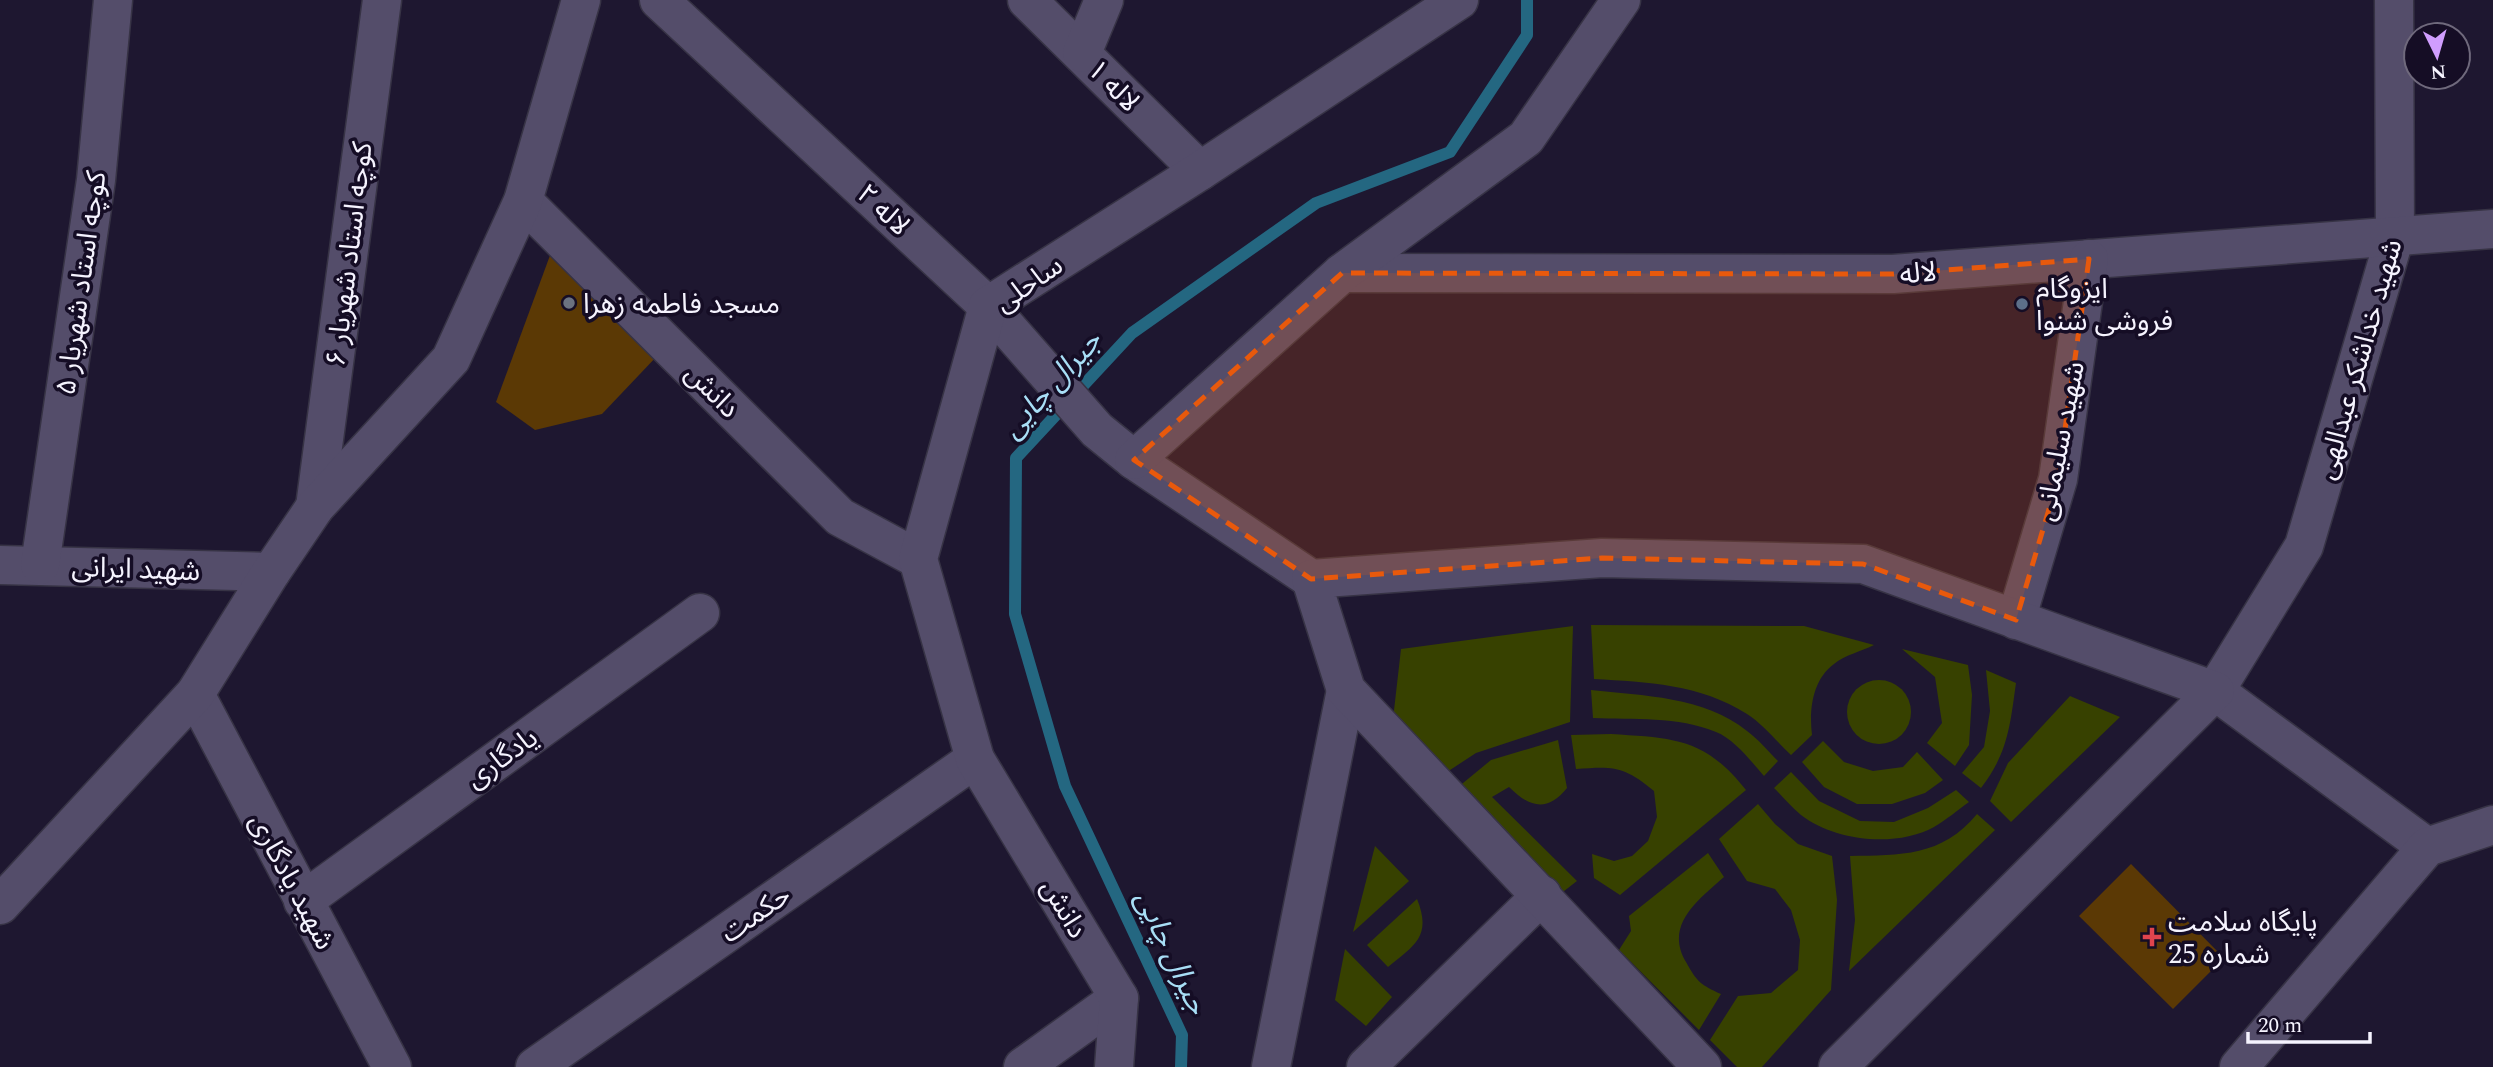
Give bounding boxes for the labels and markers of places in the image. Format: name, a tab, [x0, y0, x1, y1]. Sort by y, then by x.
place label: ایزوگام فروشی شنوا	[2036, 268, 2173, 343]
place label: مسجد فاطمه زهرا	[583, 283, 780, 326]
marker: مسجد فاطمه زهرا	[561, 295, 577, 311]
marker: ایزوگام فروشی شنوا	[2014, 296, 2030, 312]
place label: پایگاه سلامت شماره 25	[2168, 901, 2318, 976]
marker: پایگاه سلامت شماره 25	[2142, 927, 2162, 947]

